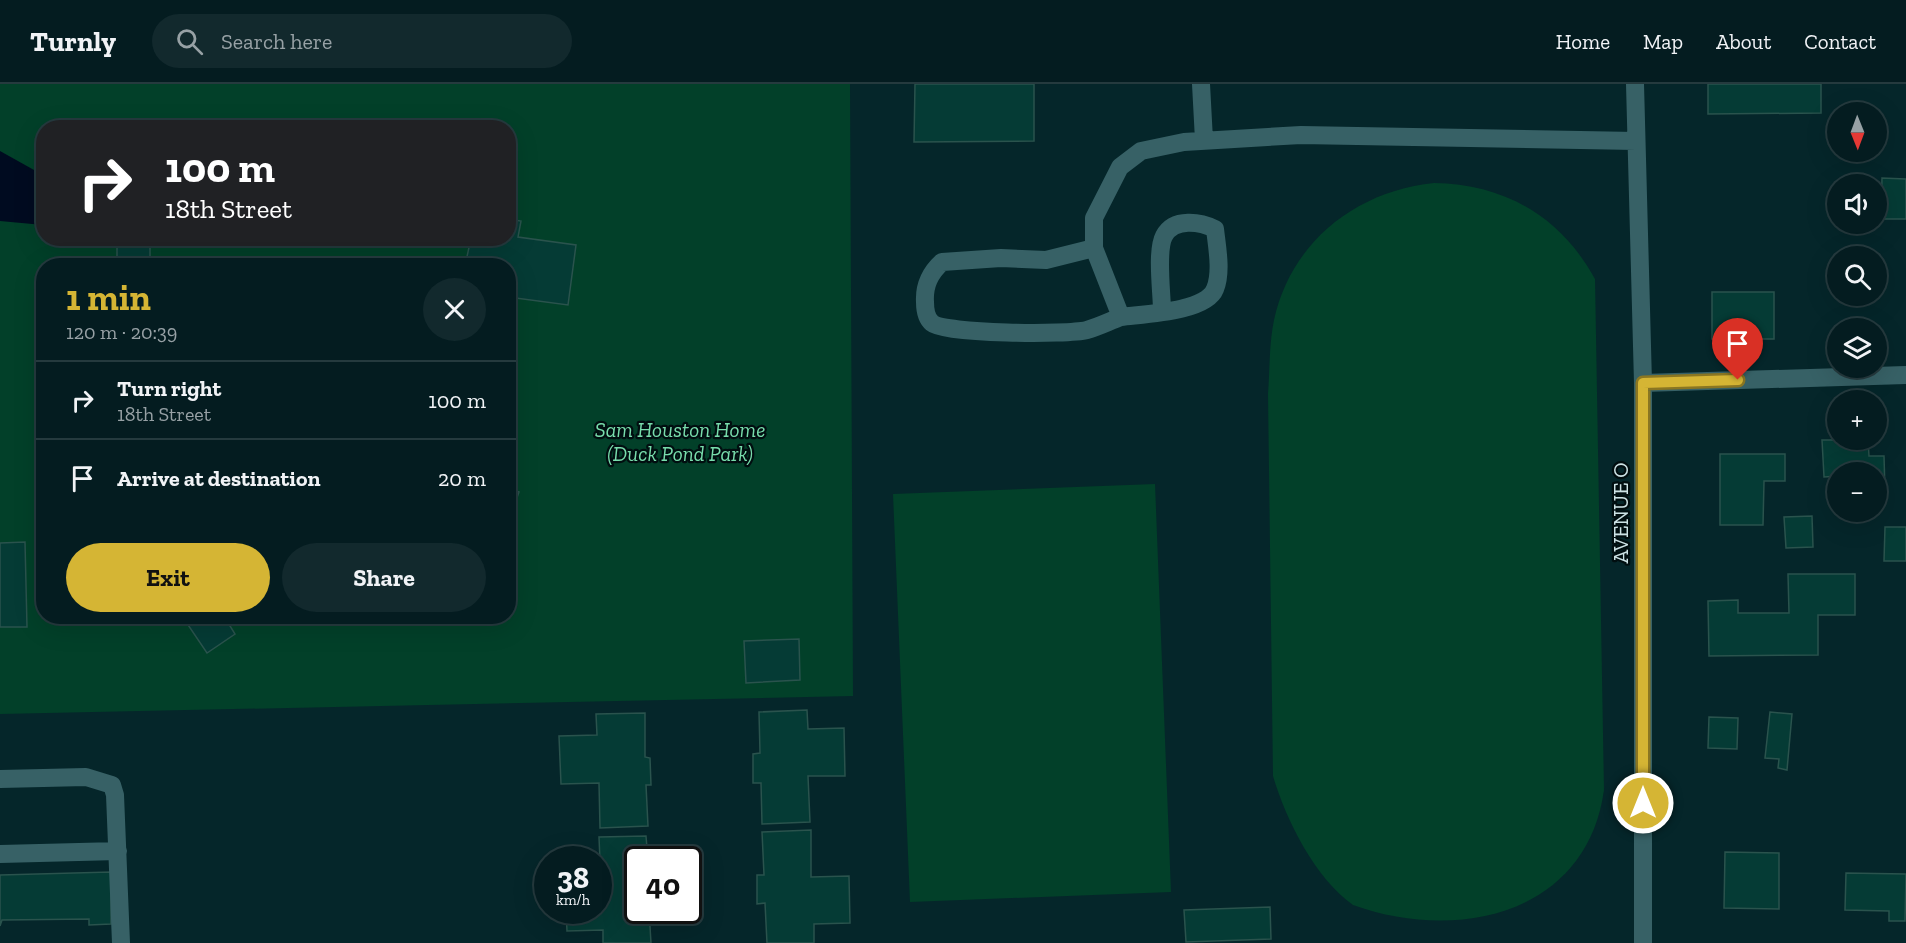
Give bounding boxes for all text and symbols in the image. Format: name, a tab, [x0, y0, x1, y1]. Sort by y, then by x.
search box	[152, 14, 572, 68]
text: Turnly	[30, 25, 116, 58]
icon: search	[173, 25, 206, 58]
text: Search here	[221, 28, 332, 55]
text: Home	[1556, 29, 1610, 54]
text: Map	[1643, 29, 1683, 54]
text: About	[1716, 29, 1771, 54]
text: Contact	[1804, 29, 1876, 54]
north arrow	[1827, 102, 1887, 162]
map controls	[1827, 102, 1887, 522]
text: 100 m	[165, 142, 275, 193]
icon: right	[66, 144, 144, 222]
button: sound	[1827, 174, 1887, 234]
text: 18th Street	[165, 193, 292, 225]
button: search	[1827, 246, 1887, 306]
text: 1 min	[66, 276, 151, 319]
button: close	[423, 278, 486, 341]
pin	[1712, 318, 1763, 380]
button: layers	[1827, 318, 1887, 378]
text: 120 m · 20:39	[66, 320, 177, 344]
icon: arrive	[1721, 327, 1754, 360]
text: Turn right	[117, 375, 221, 402]
icon: right	[66, 384, 99, 417]
text: 100 m	[428, 387, 486, 414]
button: +	[1827, 390, 1887, 450]
text: 18th Street	[117, 402, 211, 426]
park label: Sam Houston Home (Duck Pond Park)	[595, 417, 765, 466]
icon: arrive	[66, 462, 99, 495]
street label: AVENUE O	[1608, 462, 1633, 564]
button: −	[1827, 462, 1887, 522]
text: Arrive at destination	[117, 465, 320, 492]
text: 20 m	[438, 465, 486, 492]
button: Exit	[66, 543, 270, 612]
button: Share	[282, 543, 486, 612]
position arrow	[1611, 771, 1675, 835]
speed limit sign: 40	[624, 846, 702, 924]
text: 38	[557, 860, 589, 896]
text: km/h	[556, 891, 590, 909]

